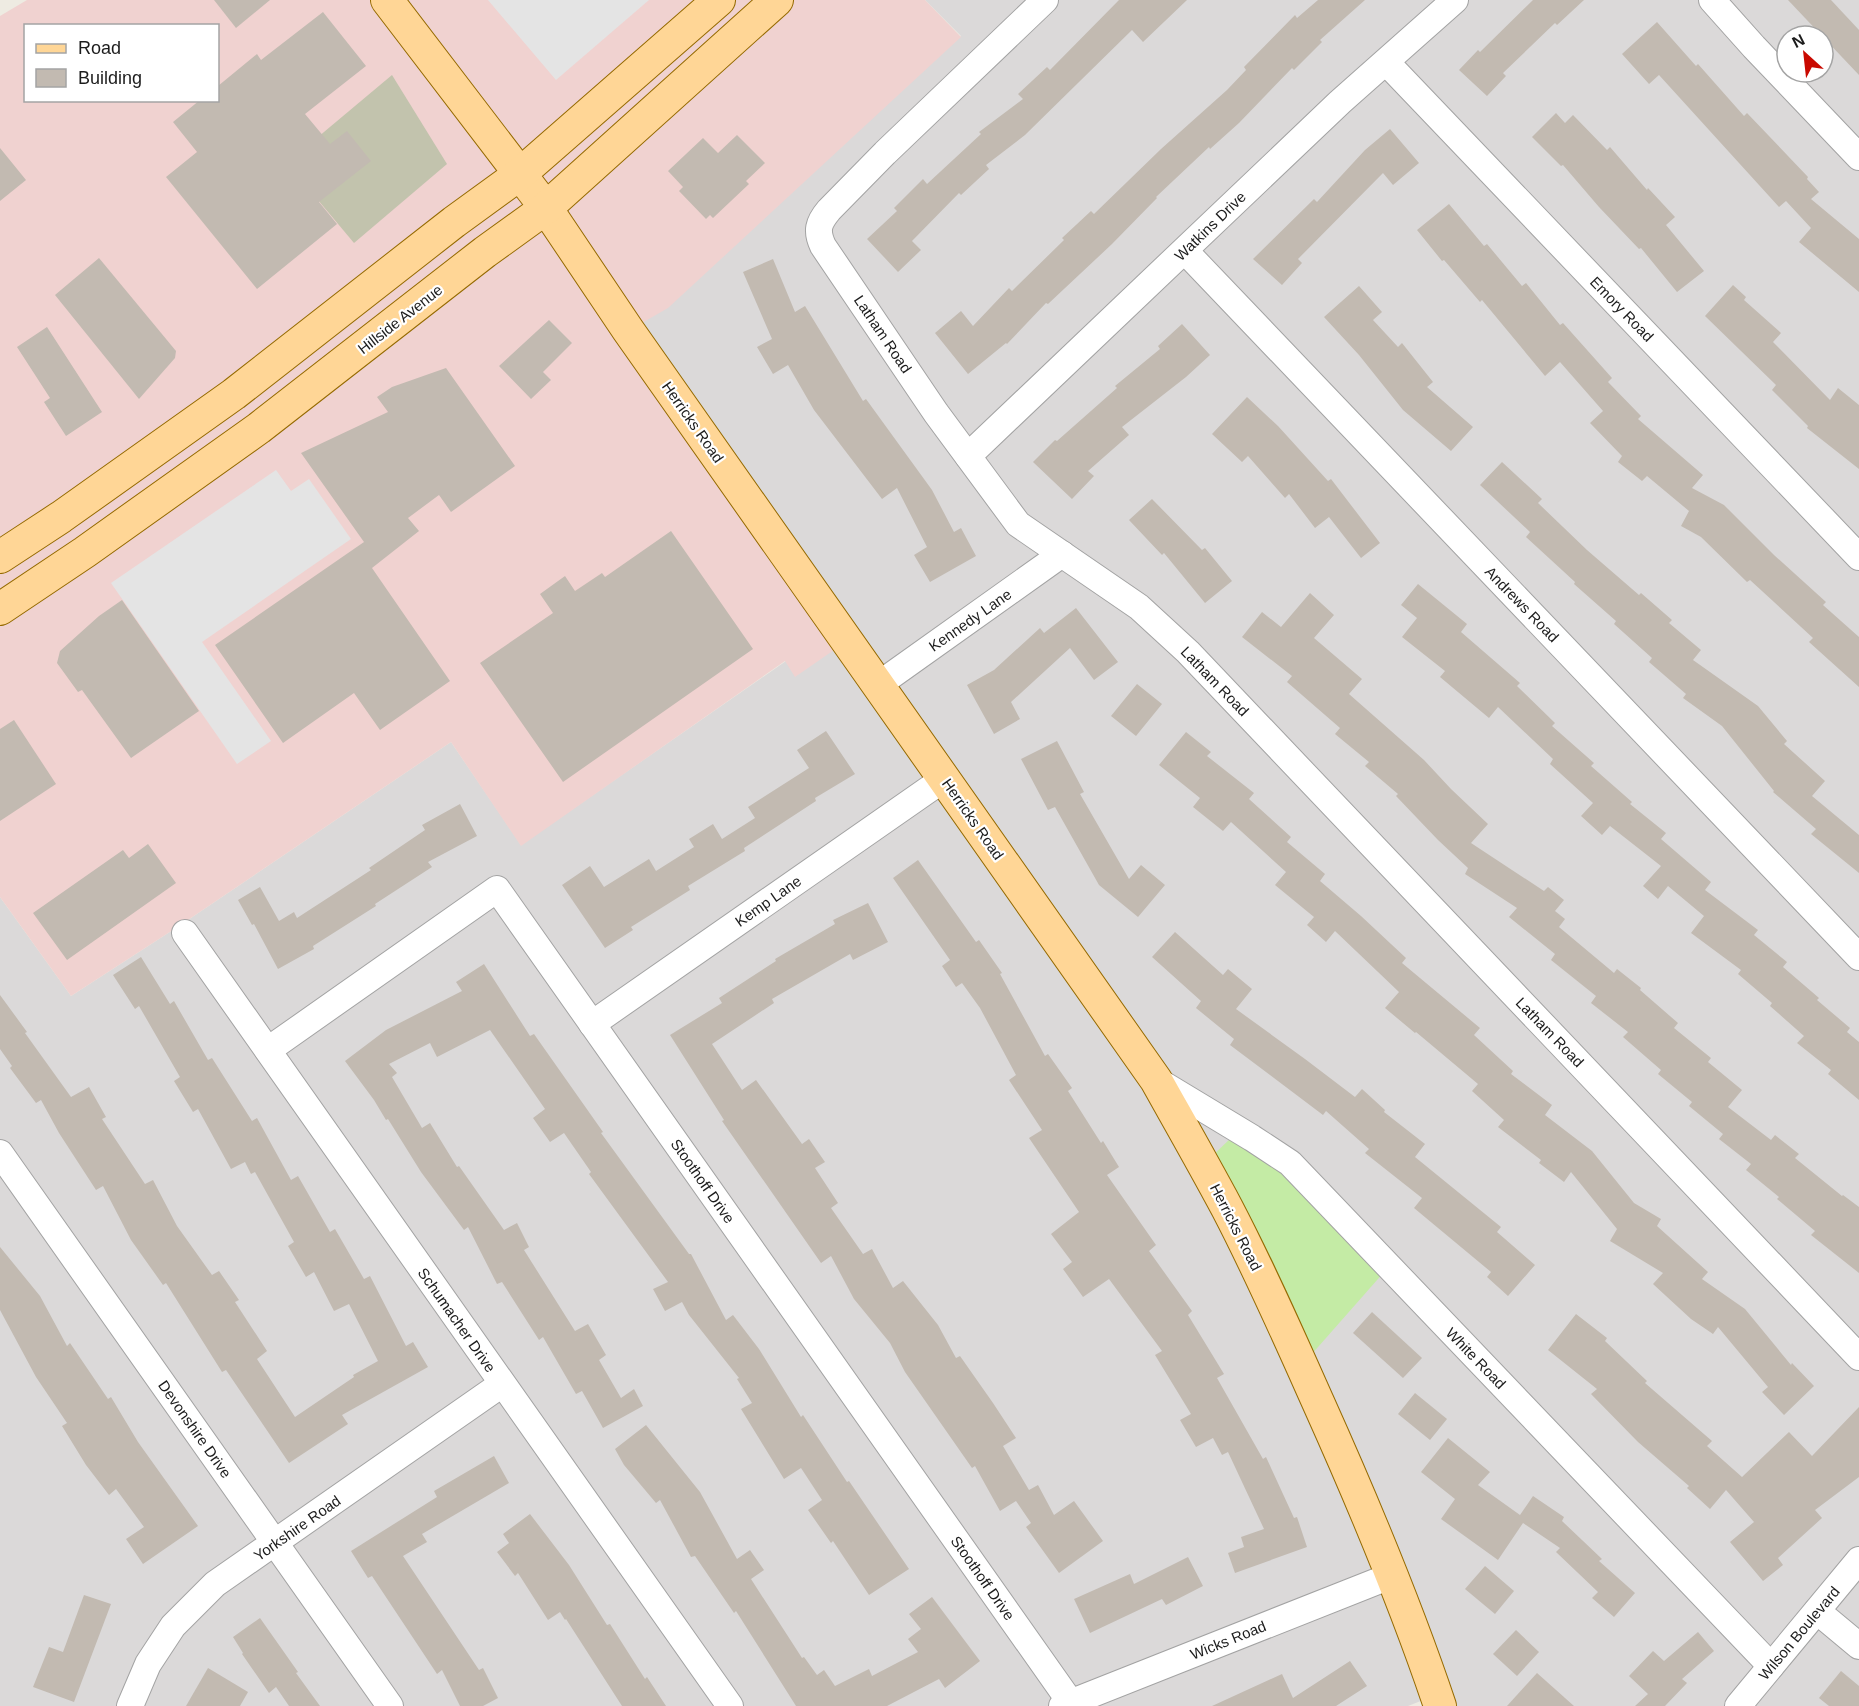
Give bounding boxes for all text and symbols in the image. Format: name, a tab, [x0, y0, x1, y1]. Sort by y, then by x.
legend	[24, 24, 219, 102]
north arrow	[1775, 24, 1835, 84]
text: N	[1789, 31, 1807, 51]
text: Road	[78, 38, 121, 58]
text: Building	[78, 68, 142, 88]
street label: Watkins Drive	[1171, 188, 1249, 264]
street label: Emory Road	[1587, 273, 1657, 345]
street label: Hillside Avenue	[354, 281, 446, 357]
street label: Latham Road	[851, 292, 915, 376]
street label: Herricks Road	[659, 378, 727, 466]
street label: Andrews Road	[1482, 563, 1562, 645]
street label: Kennedy Lane	[925, 585, 1015, 655]
street label: Latham Road	[1178, 643, 1252, 719]
street label: Herricks Road	[939, 775, 1007, 863]
street label: Kemp Lane	[732, 872, 804, 930]
street label: Latham Road	[1513, 994, 1587, 1070]
street label: Stoothoff Drive	[668, 1136, 738, 1226]
street label: Herricks Road	[1207, 1181, 1265, 1273]
street label: Schumacher Drive	[415, 1265, 499, 1375]
street label: White Road	[1443, 1324, 1509, 1392]
street label: Devonshire Drive	[155, 1377, 235, 1481]
street label: Yorkshire Road	[250, 1492, 344, 1564]
street label: Stoothoff Drive	[948, 1533, 1018, 1623]
street label: Wilson Boulevard	[1755, 1583, 1843, 1683]
street label: Wicks Road	[1188, 1617, 1268, 1663]

